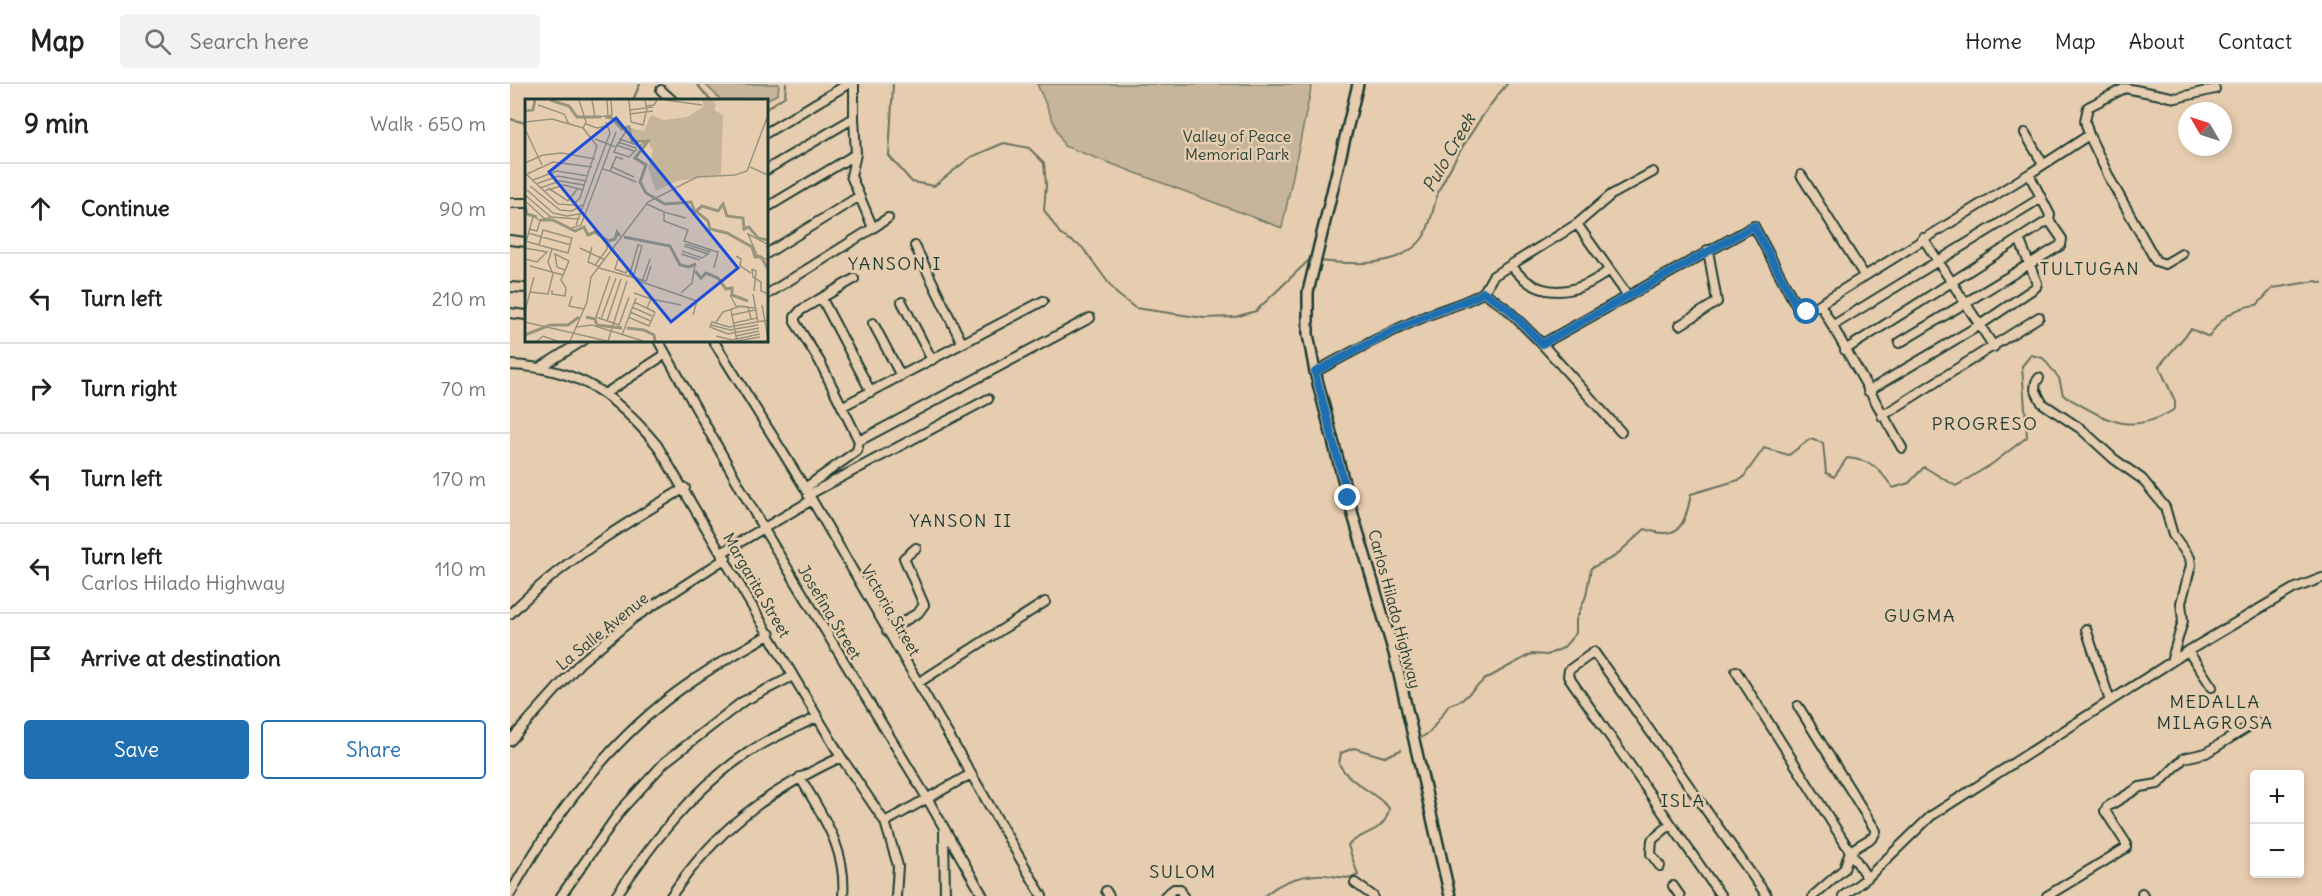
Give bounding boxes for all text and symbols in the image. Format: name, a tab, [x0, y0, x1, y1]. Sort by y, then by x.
search box	[120, 14, 540, 68]
text: Map	[30, 23, 84, 59]
icon: search	[141, 25, 174, 58]
text: Search here	[189, 27, 309, 55]
text: Home	[1965, 28, 2022, 55]
text: Map	[2055, 28, 2096, 55]
text: About	[2129, 28, 2185, 55]
text: Contact	[2218, 28, 2292, 55]
inset map	[525, 99, 768, 342]
north arrow	[2178, 102, 2232, 156]
text: 9 min	[24, 107, 89, 140]
water label: Pulo Creek	[1417, 108, 1481, 196]
text: Walk · 650 m	[370, 111, 486, 136]
park label: Valley of Peace Memorial Park	[1183, 126, 1291, 164]
icon: ahead	[24, 192, 57, 225]
text: Continue	[81, 194, 170, 222]
text: 90 m	[439, 196, 486, 221]
district label: YANSON I	[848, 252, 942, 275]
district label: TULTUGAN	[2040, 257, 2140, 280]
icon: left	[24, 282, 57, 315]
text: Turn left	[81, 284, 162, 312]
text: 210 m	[432, 286, 486, 311]
route start	[1793, 298, 1819, 324]
icon: right	[24, 372, 57, 405]
text: Turn right	[81, 374, 177, 402]
text: 70 m	[441, 376, 486, 401]
district label: PROGRESO	[1932, 412, 2038, 435]
icon: left	[24, 462, 57, 495]
text: Turn left	[81, 464, 162, 492]
text: 170 m	[433, 466, 486, 491]
route end	[1334, 484, 1360, 510]
district label: YANSON II	[909, 509, 1013, 532]
street label: Carlos Hilado Highway	[1364, 527, 1426, 691]
street label: Margarita Street	[719, 529, 795, 641]
text: Turn left	[81, 542, 162, 570]
icon: left	[24, 552, 57, 585]
text: 110 m	[435, 556, 486, 581]
street label: Josefina Street	[794, 561, 866, 663]
street label: Victoria Street	[857, 561, 925, 660]
text: Carlos Hilado Highway	[81, 570, 285, 595]
street label: La Salle Avenue	[552, 588, 652, 674]
district label: GUGMA	[1884, 604, 1956, 627]
icon: arrive	[24, 642, 57, 675]
text: Arrive at destination	[81, 644, 281, 672]
district label: MEDALLA MILAGROSA	[2156, 690, 2274, 734]
button: Save	[24, 720, 249, 779]
button: Share	[261, 720, 486, 779]
map controls	[2250, 770, 2304, 878]
button: +	[2250, 770, 2304, 824]
district label: ISLA	[1660, 789, 1706, 812]
button: −	[2250, 824, 2304, 878]
district label: SULOM	[1149, 860, 1217, 883]

